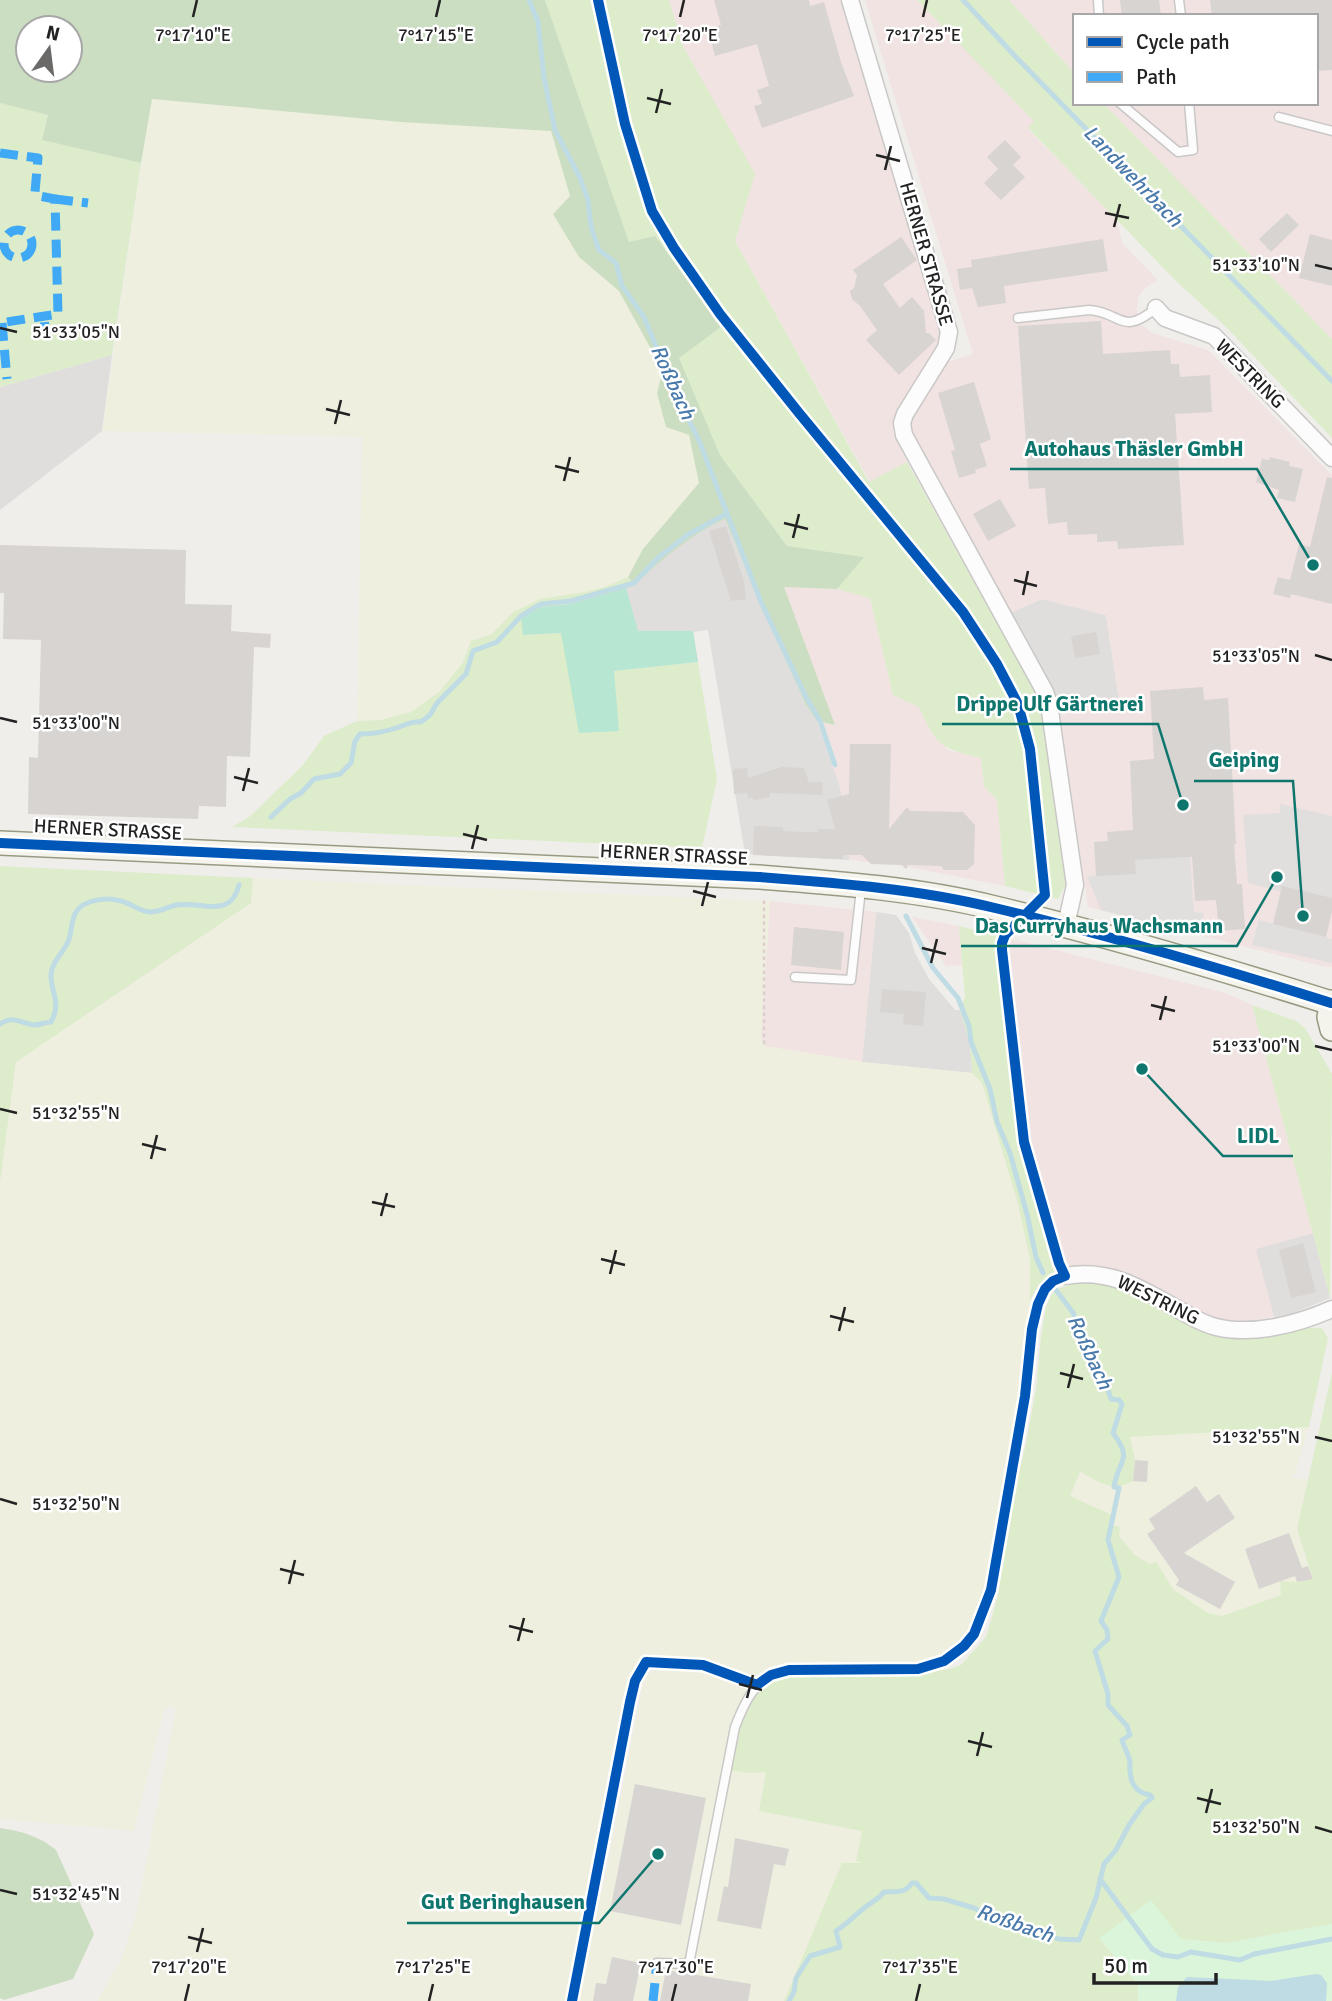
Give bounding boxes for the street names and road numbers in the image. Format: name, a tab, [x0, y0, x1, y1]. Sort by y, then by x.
street label: HERNER STRASSE	[894, 179, 958, 329]
street label: WESTRING	[1210, 334, 1290, 414]
street label: HERNER STRASSE	[33, 814, 183, 846]
street label: HERNER STRASSE	[599, 839, 749, 871]
street label: WESTRING	[1113, 1270, 1203, 1330]

